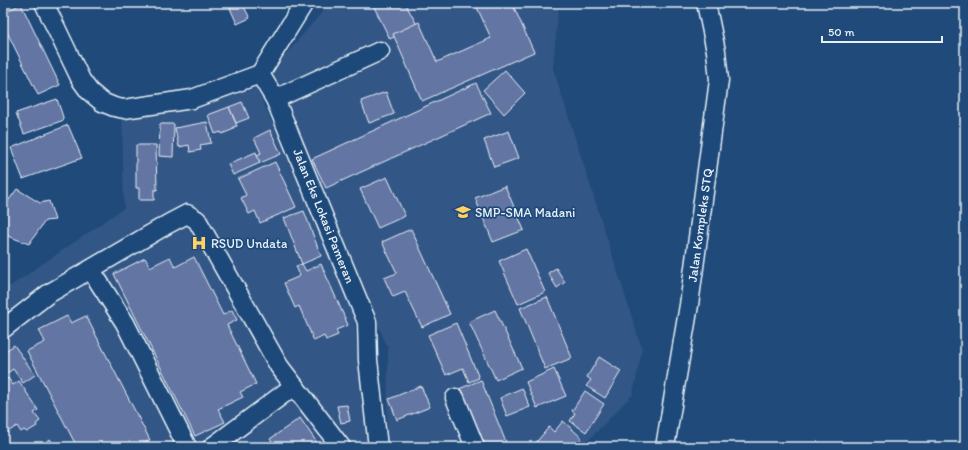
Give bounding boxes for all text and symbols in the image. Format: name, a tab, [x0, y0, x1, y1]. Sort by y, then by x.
scale bar	[822, 18, 942, 44]
text: 50 m	[828, 25, 854, 39]
street label: Jalan Eks Lokasi Pameran	[290, 147, 358, 286]
street label: Jalan Kompleks STQ	[685, 167, 715, 283]
school or university icon: SMP-SMA Madani	[454, 203, 472, 221]
place label: SMP-SMA Madani	[475, 205, 575, 220]
hospital icon: RSUD Undata	[190, 234, 208, 252]
place label: RSUD Undata	[211, 236, 288, 251]

